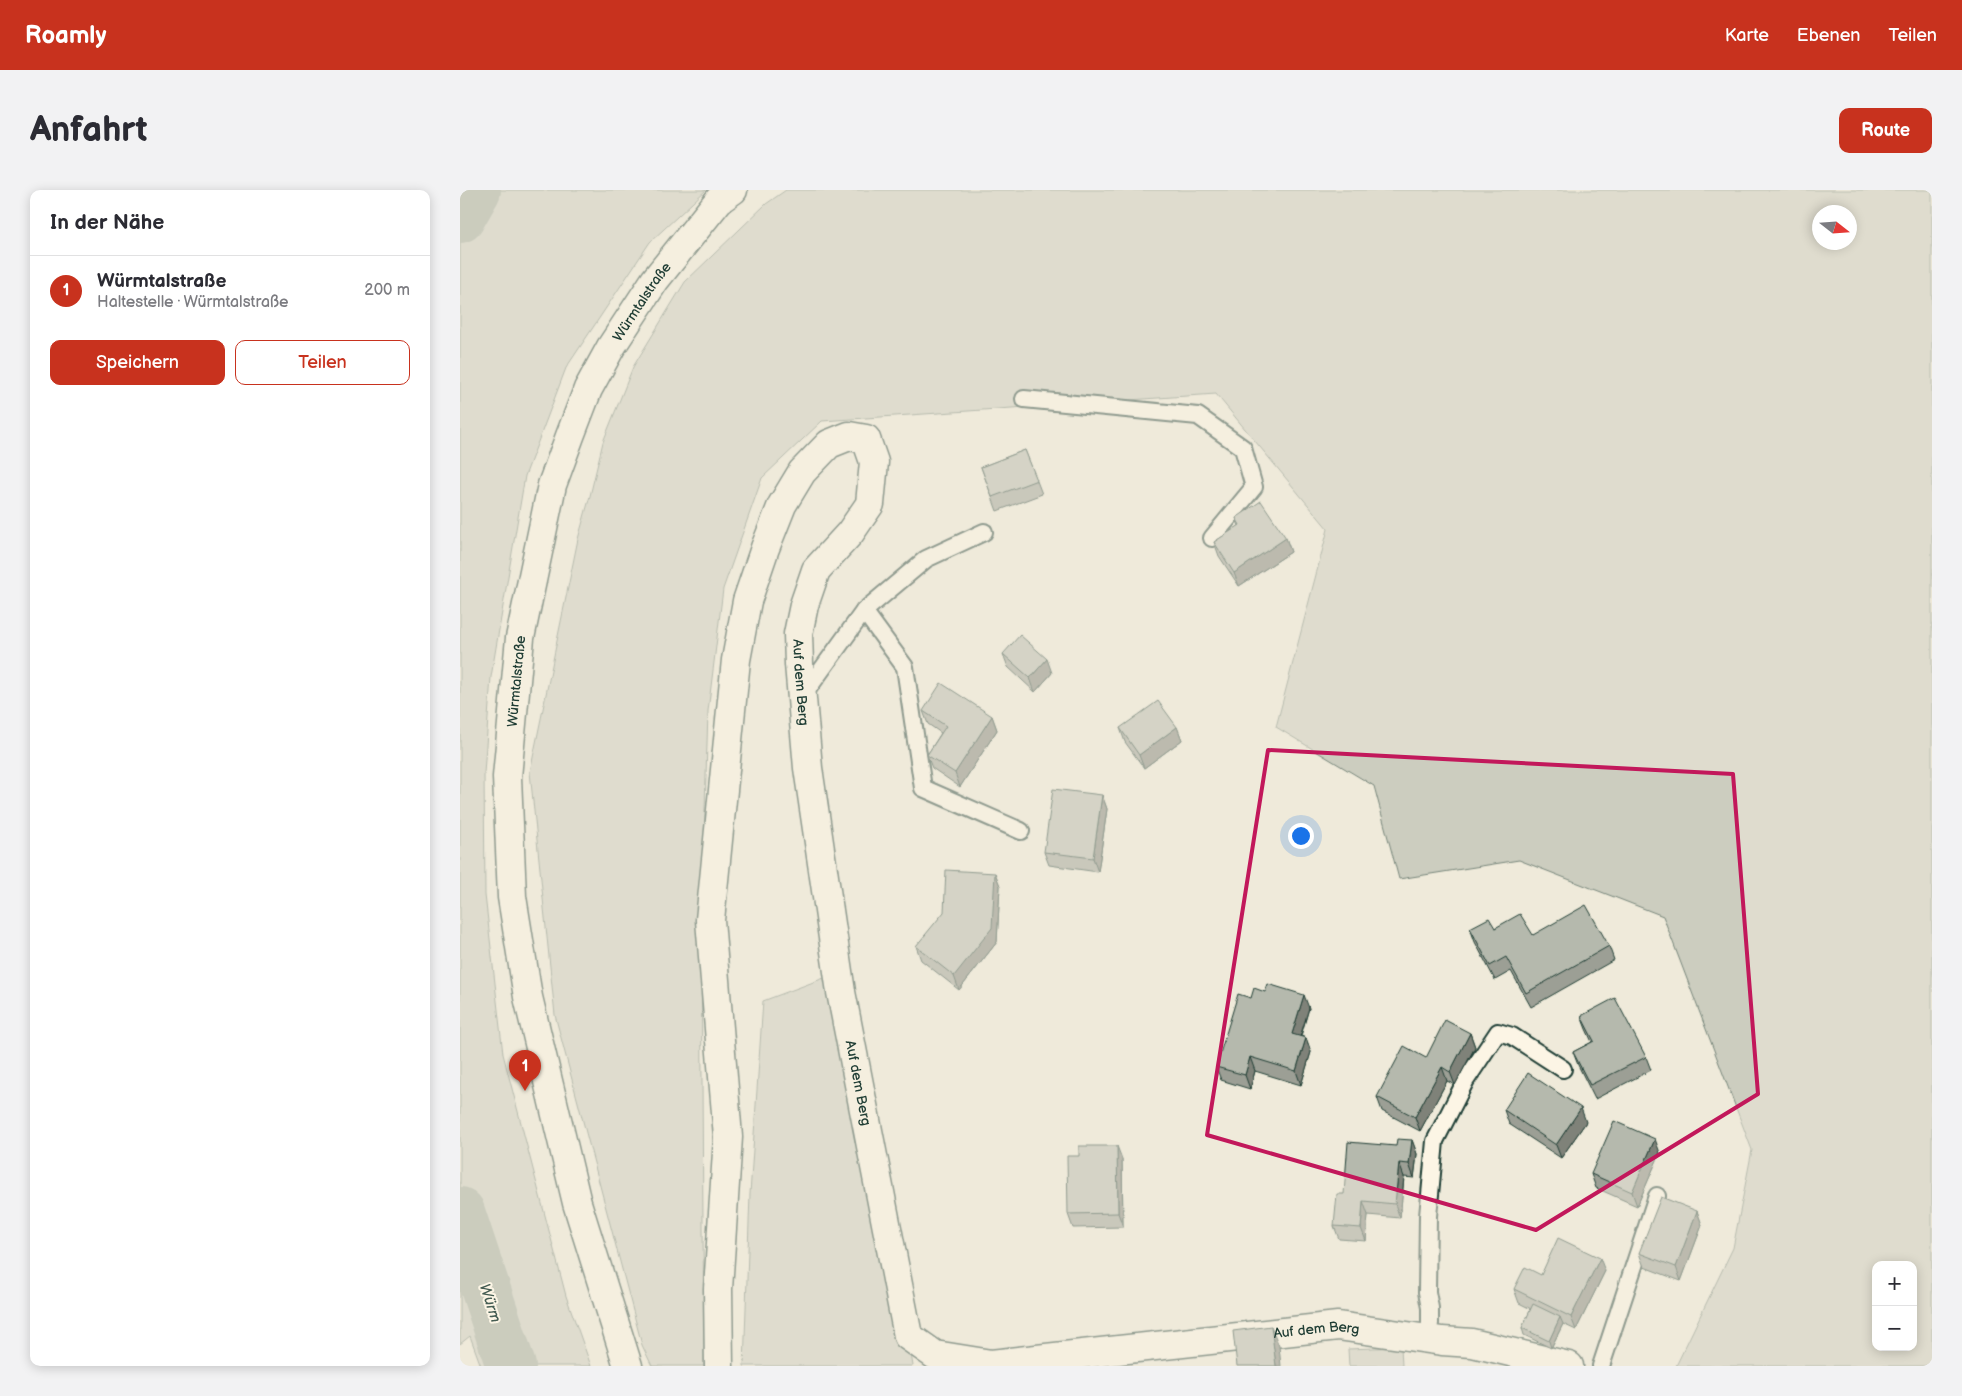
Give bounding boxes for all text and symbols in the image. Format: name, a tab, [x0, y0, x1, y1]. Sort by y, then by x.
text: Roamly	[25, 21, 106, 50]
text: Karte	[1725, 25, 1769, 46]
text: Ebenen	[1797, 25, 1860, 46]
text: Teilen	[1888, 25, 1937, 46]
button: Route	[1839, 108, 1932, 153]
text: Anfahrt	[30, 109, 148, 152]
north arrow	[1812, 205, 1857, 250]
text: In der Nähe	[50, 210, 164, 235]
street label: Würmtalstraße	[609, 259, 674, 344]
text: Würmtalstraße	[97, 270, 227, 293]
text: 1	[63, 281, 69, 300]
text: 200 m	[364, 281, 410, 300]
text: Haltestelle · Würmtalstraße	[97, 293, 288, 312]
button: Speichern	[50, 340, 225, 385]
button: Teilen	[235, 340, 410, 385]
street label: Würmtalstraße	[503, 635, 529, 728]
street label: Auf dem Berg	[790, 639, 813, 726]
your location	[1288, 823, 1314, 849]
street label: Auf dem Berg	[842, 1039, 875, 1127]
pin: 1	[509, 1050, 541, 1091]
map controls	[1872, 1261, 1917, 1351]
button: +	[1872, 1261, 1917, 1306]
water label: Würm	[475, 1281, 505, 1325]
button: −	[1872, 1306, 1917, 1351]
street label: Auf dem Berg	[1272, 1317, 1361, 1342]

